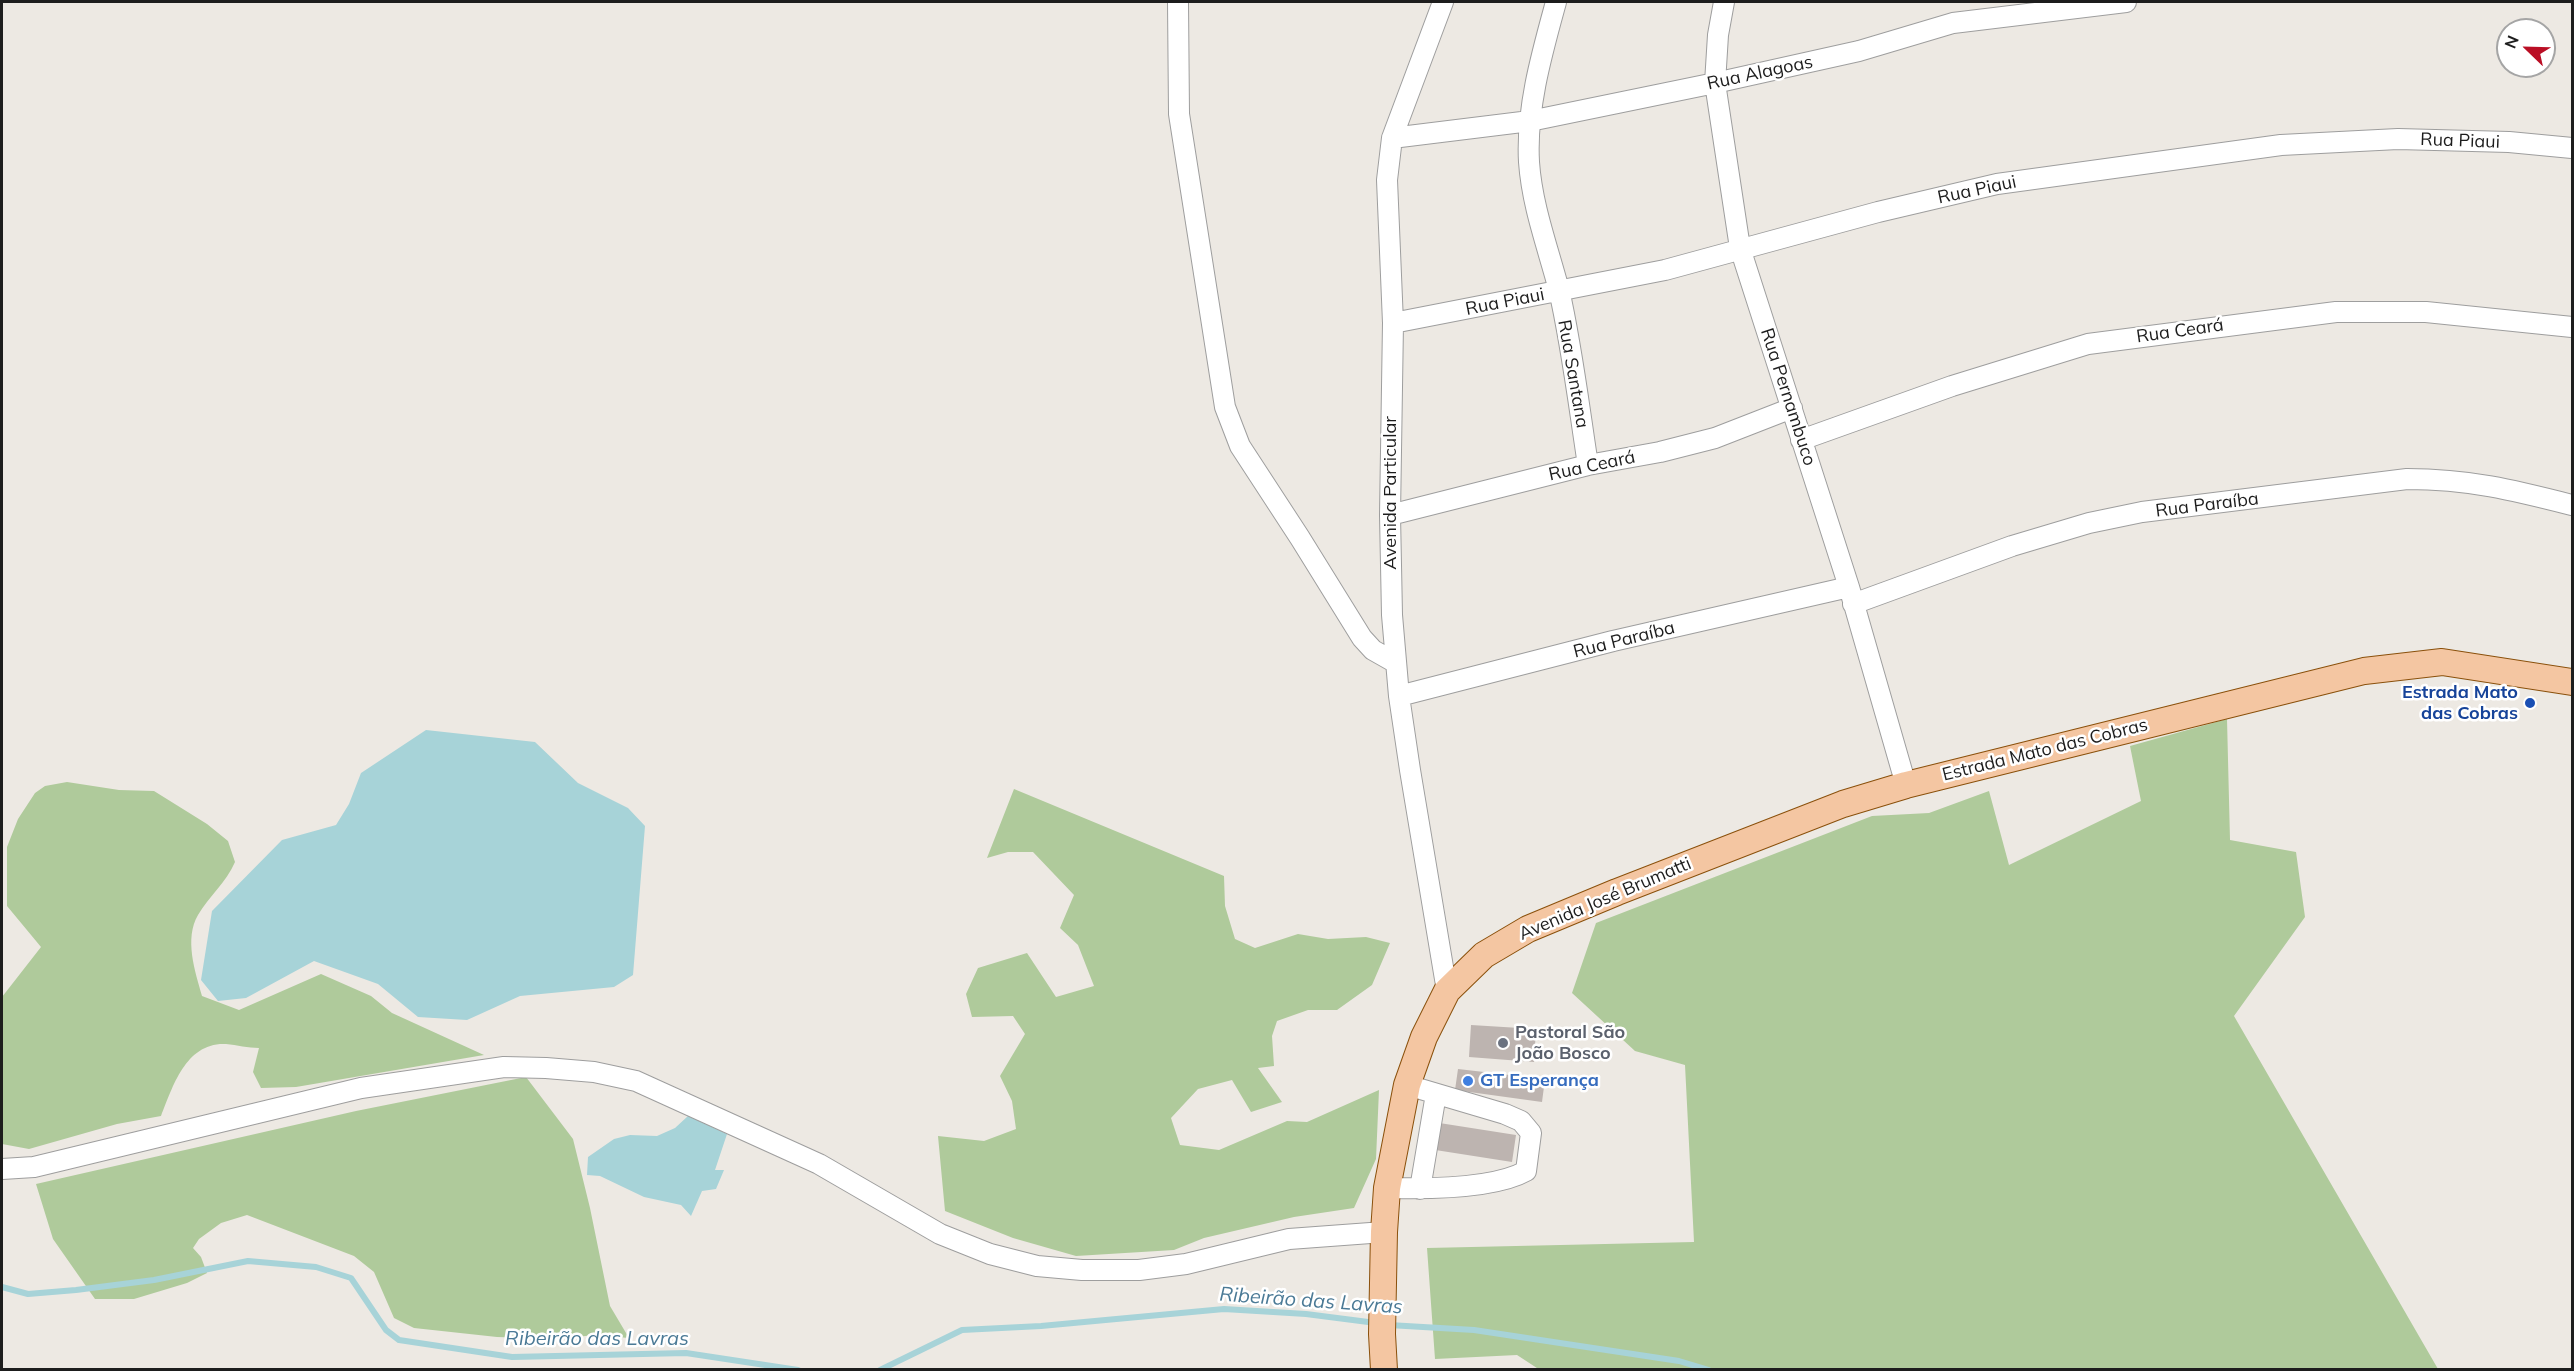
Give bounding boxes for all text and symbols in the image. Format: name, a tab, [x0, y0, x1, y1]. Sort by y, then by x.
north arrow	[2496, 18, 2556, 78]
text: N	[2500, 32, 2523, 51]
street label: Rua Alagoas	[1705, 51, 1815, 95]
street label: Rua Piaui	[2420, 129, 2500, 153]
street label: Rua Piaui	[1936, 171, 2018, 209]
street label: Rua Piaui	[1464, 284, 1546, 320]
street label: Rua Ceará	[2135, 314, 2225, 348]
street label: Rua Santana	[1553, 318, 1593, 430]
street label: Rua Pernambuco	[1756, 326, 1820, 468]
street label: Avenida Particular	[1380, 416, 1402, 570]
street label: Rua Ceará	[1547, 446, 1637, 486]
street label: Rua Paraíba	[2154, 488, 2260, 522]
street label: Rua Paraíba	[1571, 617, 1677, 663]
place label: Estrada Mato das Cobras	[2402, 682, 2518, 724]
marker: Estrada Mato das Cobras	[2523, 696, 2537, 710]
street label: Estrada Mato das Cobras	[1940, 714, 2150, 786]
street label: Avenida José Brumatti	[1516, 853, 1694, 945]
place label: Pastoral São João Bosco	[1515, 1022, 1625, 1064]
marker: Pastoral São João Bosco	[1496, 1036, 1510, 1050]
place label: GT Esperança	[1480, 1070, 1599, 1092]
marker: GT Esperança	[1461, 1074, 1475, 1088]
water label: Ribeirão das Lavras	[1218, 1283, 1404, 1319]
water label: Ribeirão das Lavras	[505, 1327, 689, 1351]

